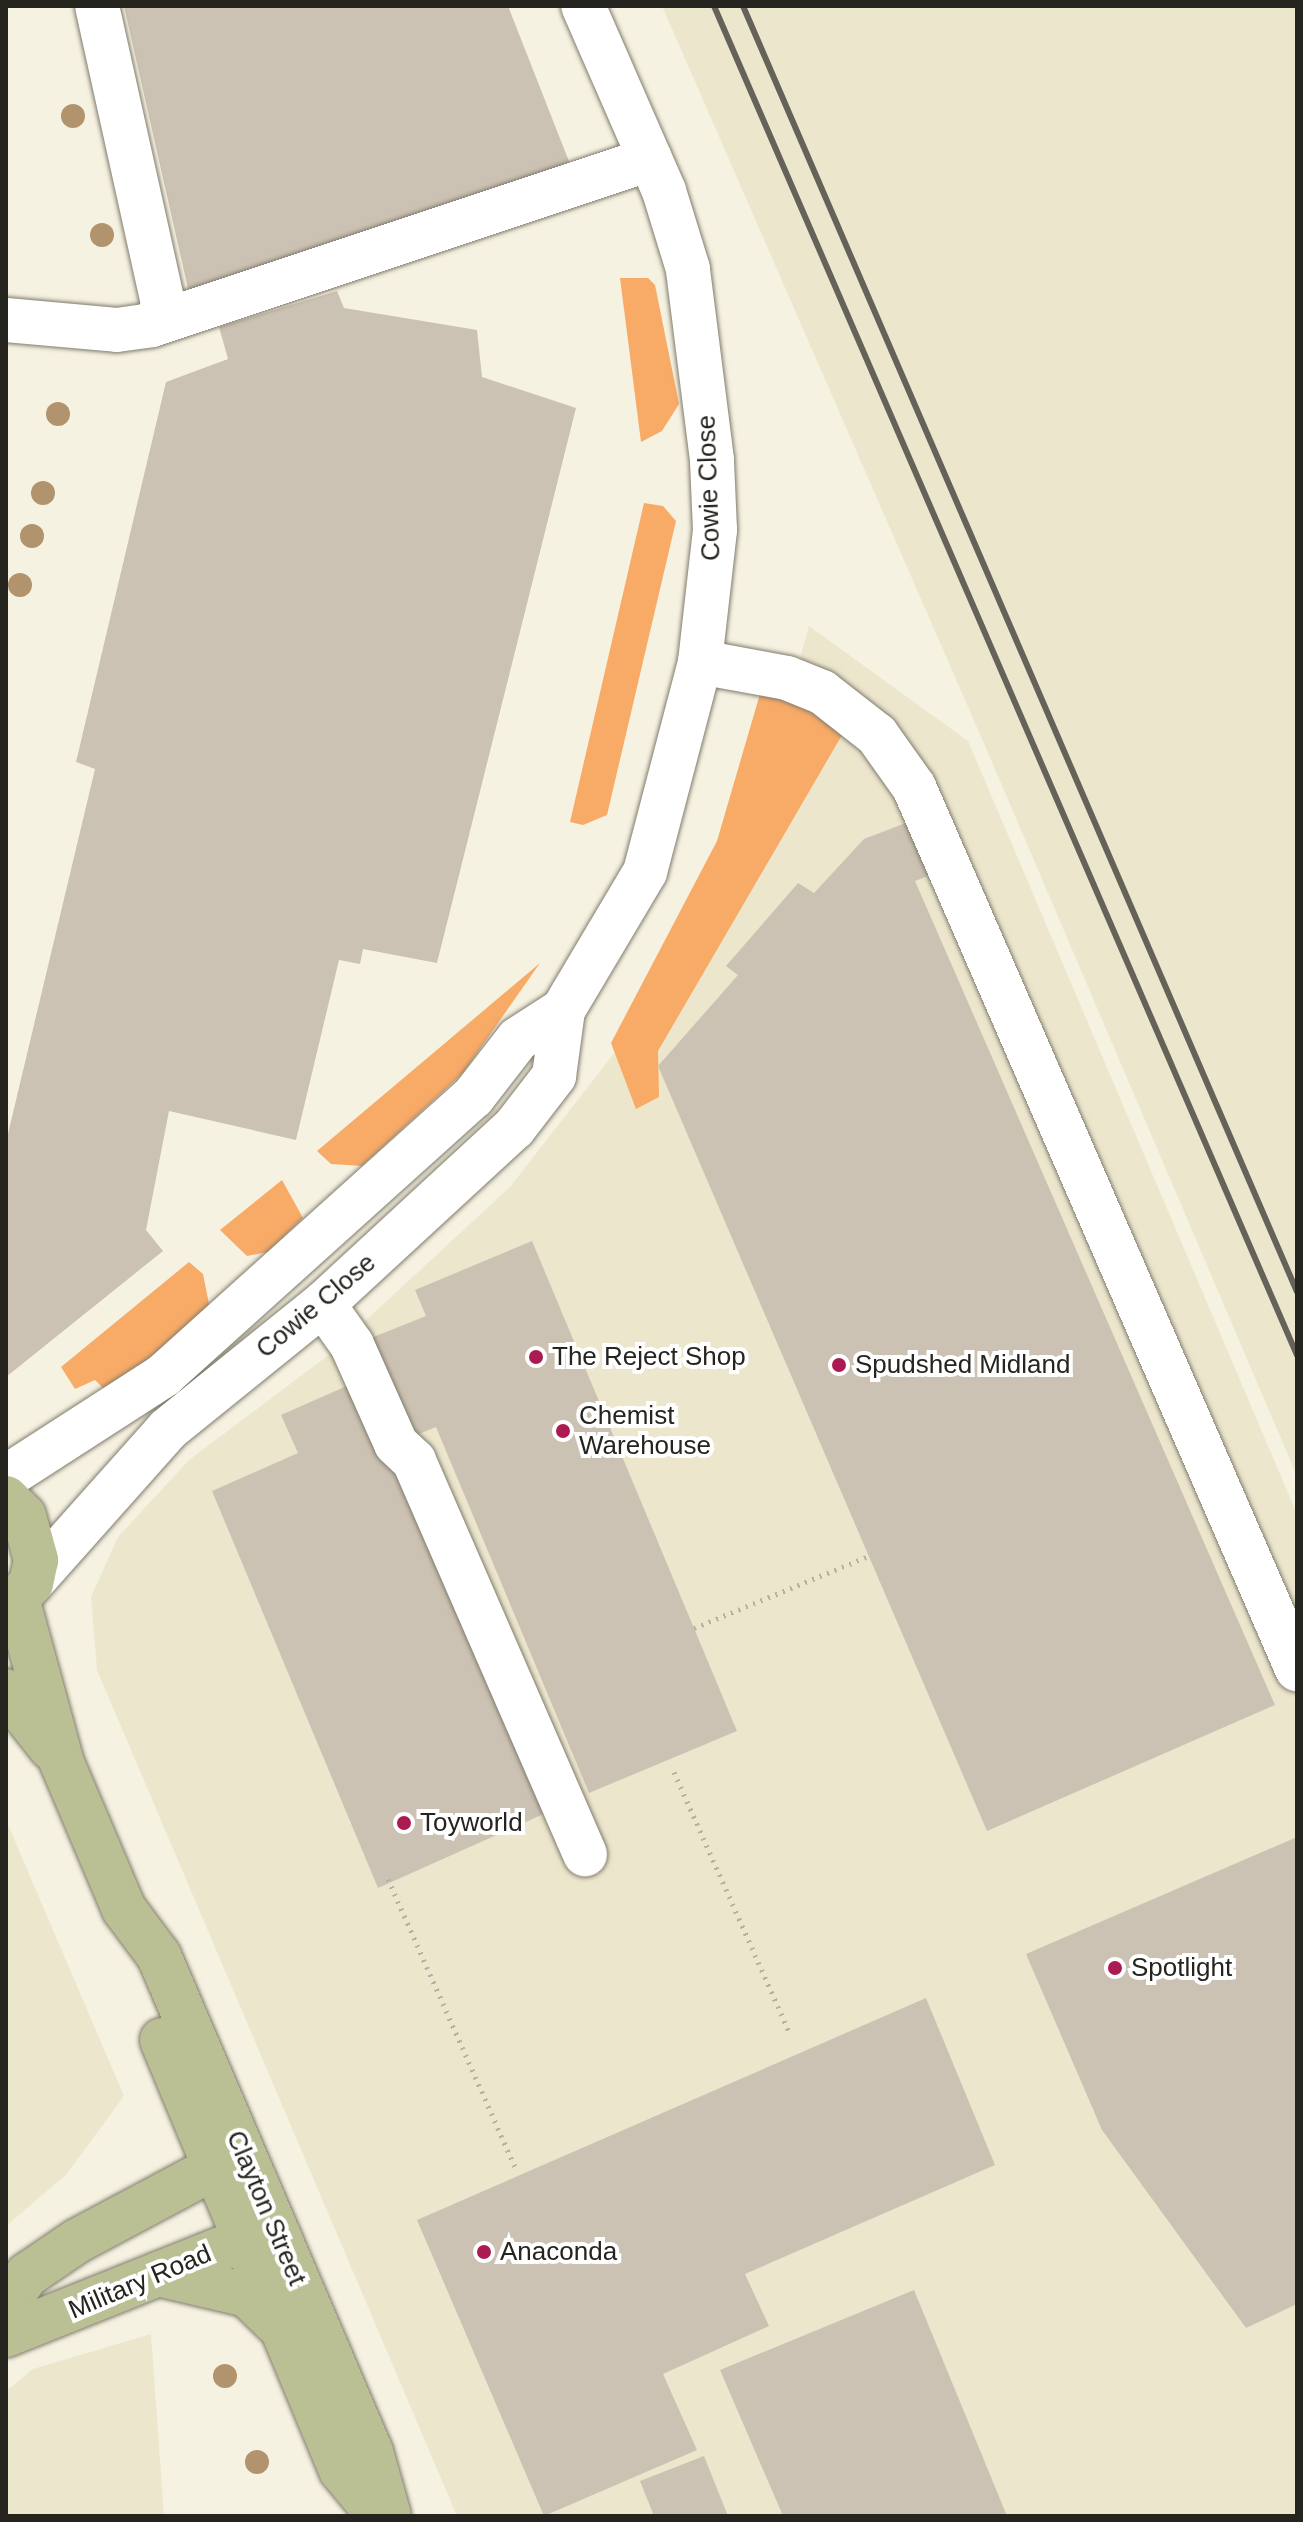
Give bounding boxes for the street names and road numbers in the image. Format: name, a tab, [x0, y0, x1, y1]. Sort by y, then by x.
street label: Cowie Close	[691, 415, 727, 561]
street label: Cowie Close	[250, 1247, 382, 1365]
street label: Clayton Street	[219, 2126, 313, 2290]
street label: Military Road	[64, 2238, 216, 2326]

